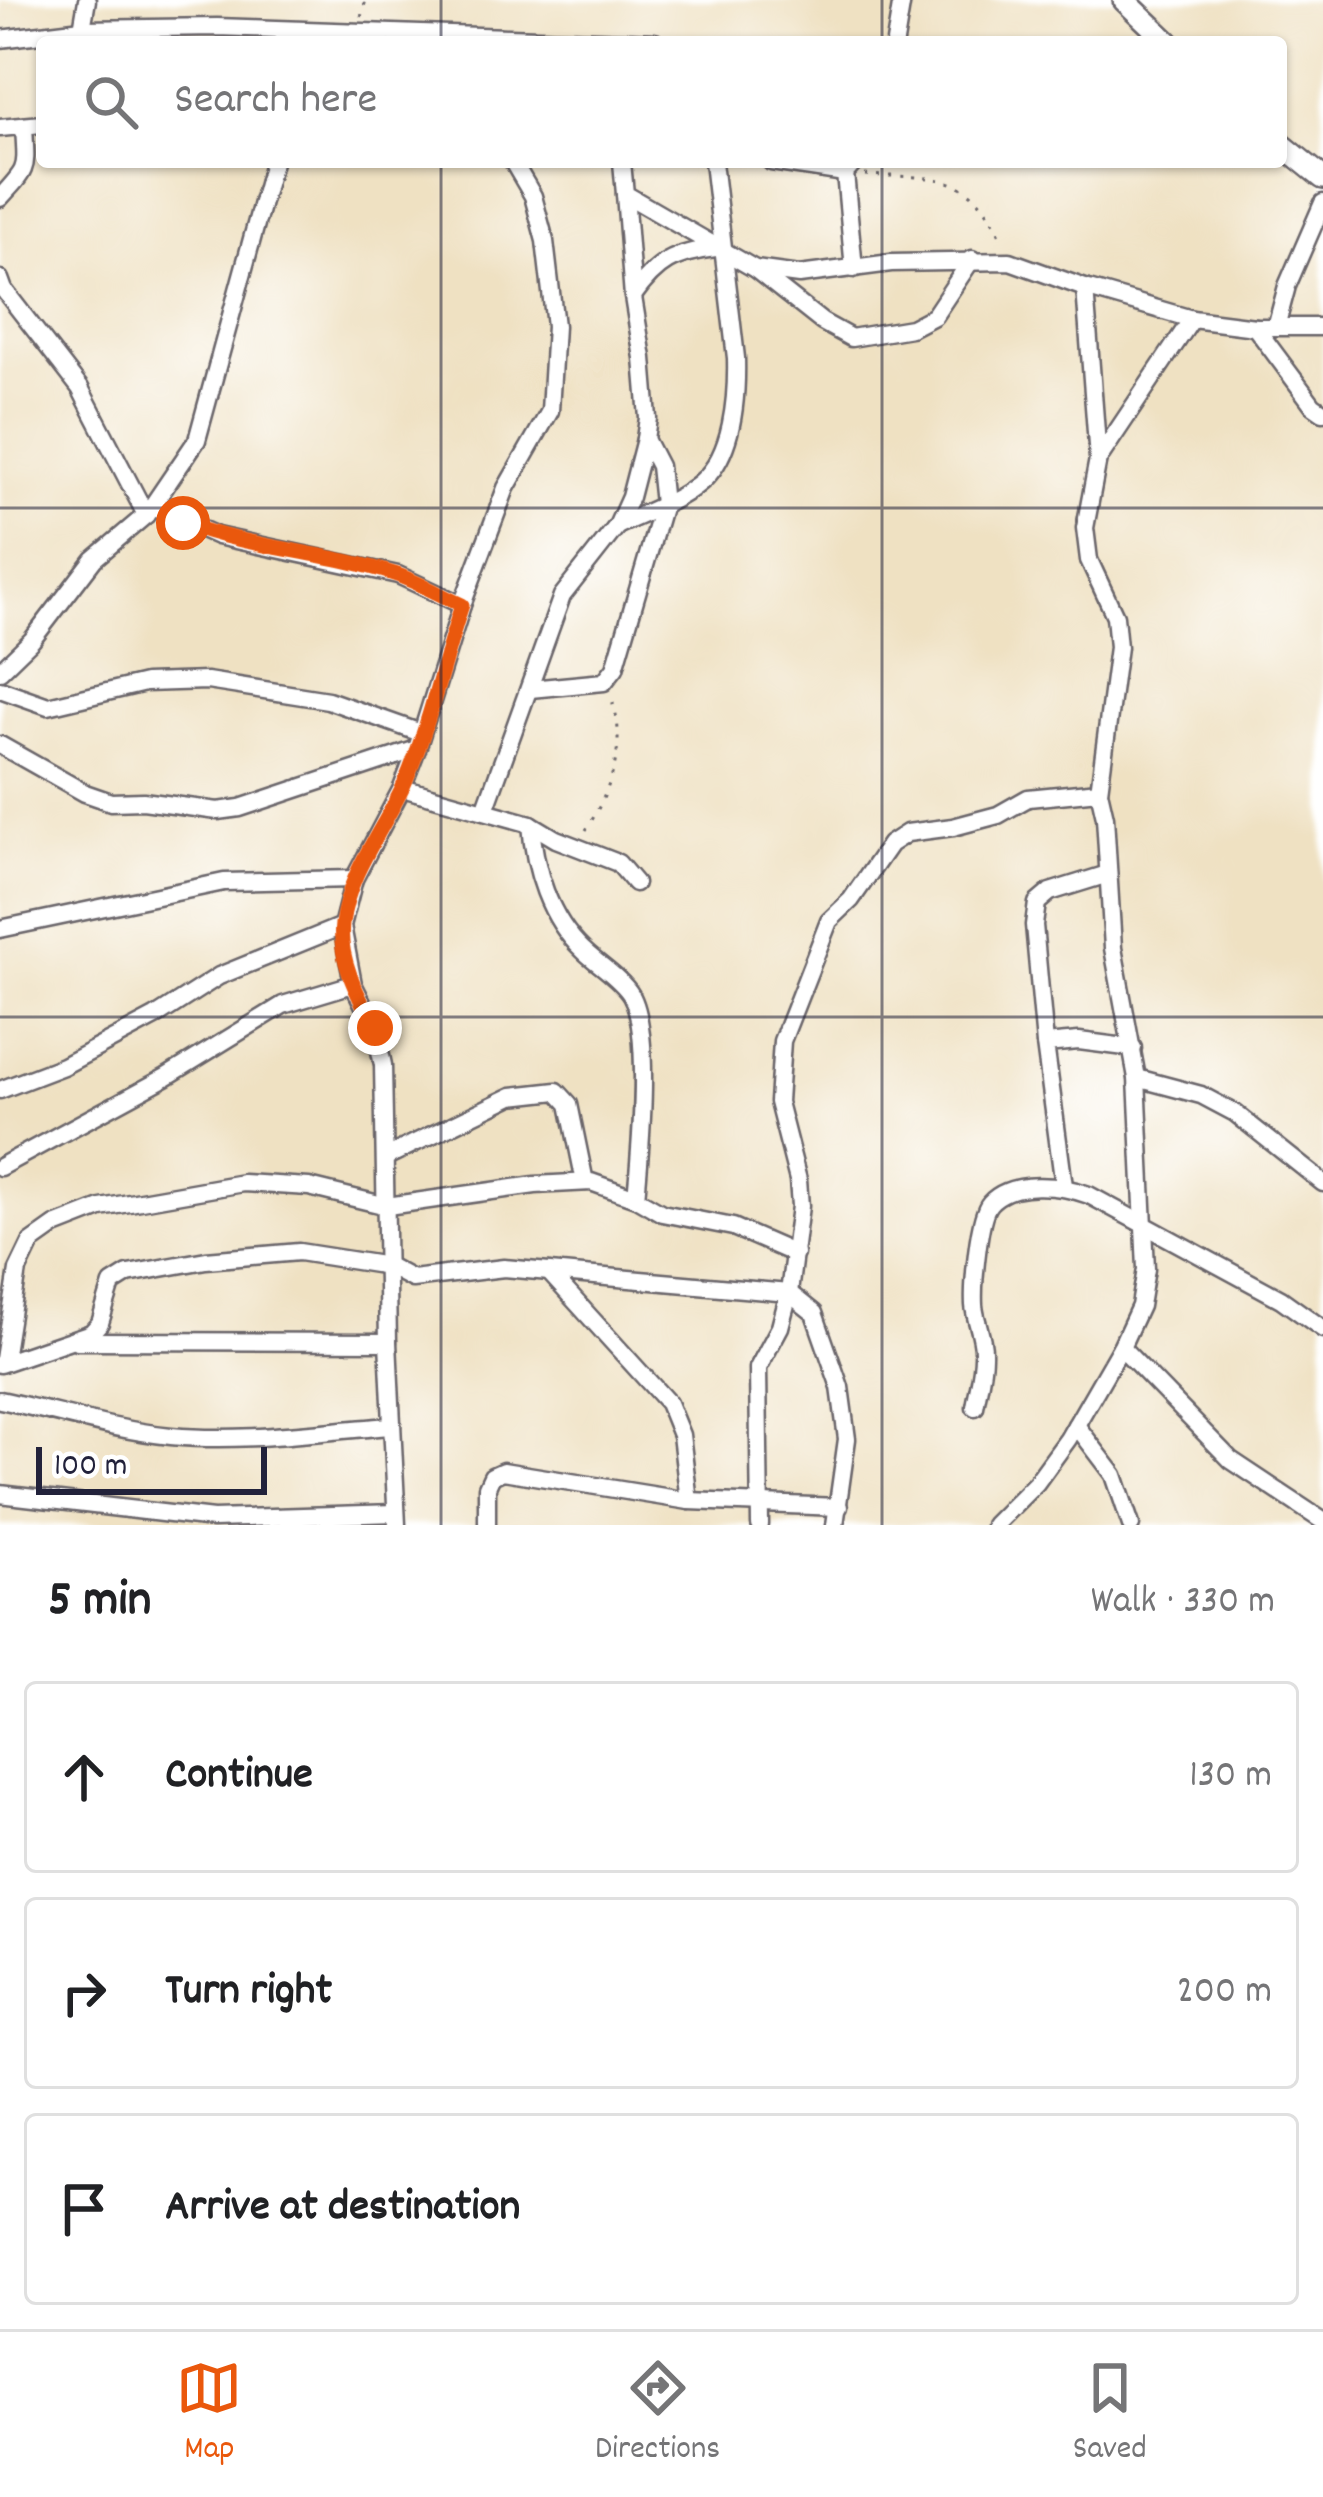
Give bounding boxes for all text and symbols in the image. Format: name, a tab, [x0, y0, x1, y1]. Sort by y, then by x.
search box	[36, 36, 1287, 168]
icon: search	[78, 69, 144, 135]
text: Search here	[174, 70, 377, 134]
route start	[156, 496, 210, 550]
route end	[348, 1001, 402, 1055]
scale bar	[36, 1441, 267, 1494]
text: 100 m	[54, 1444, 127, 1491]
text: 5 min	[48, 1567, 151, 1639]
text: Walk · 330 m	[1091, 1576, 1275, 1631]
icon: ahead	[51, 1744, 117, 1810]
text: Continue	[165, 1745, 313, 1809]
text: 130 m	[1189, 1750, 1272, 1805]
icon: right	[51, 1960, 117, 2026]
text: Turn right	[165, 1961, 332, 2025]
text: 200 m	[1177, 1966, 1272, 2021]
icon: arrive	[51, 2176, 117, 2242]
text: Arrive at destination	[165, 2177, 520, 2241]
tab: Map	[176, 2355, 242, 2474]
tab: Directions	[595, 2355, 720, 2474]
tab: Saved	[1073, 2355, 1147, 2474]

